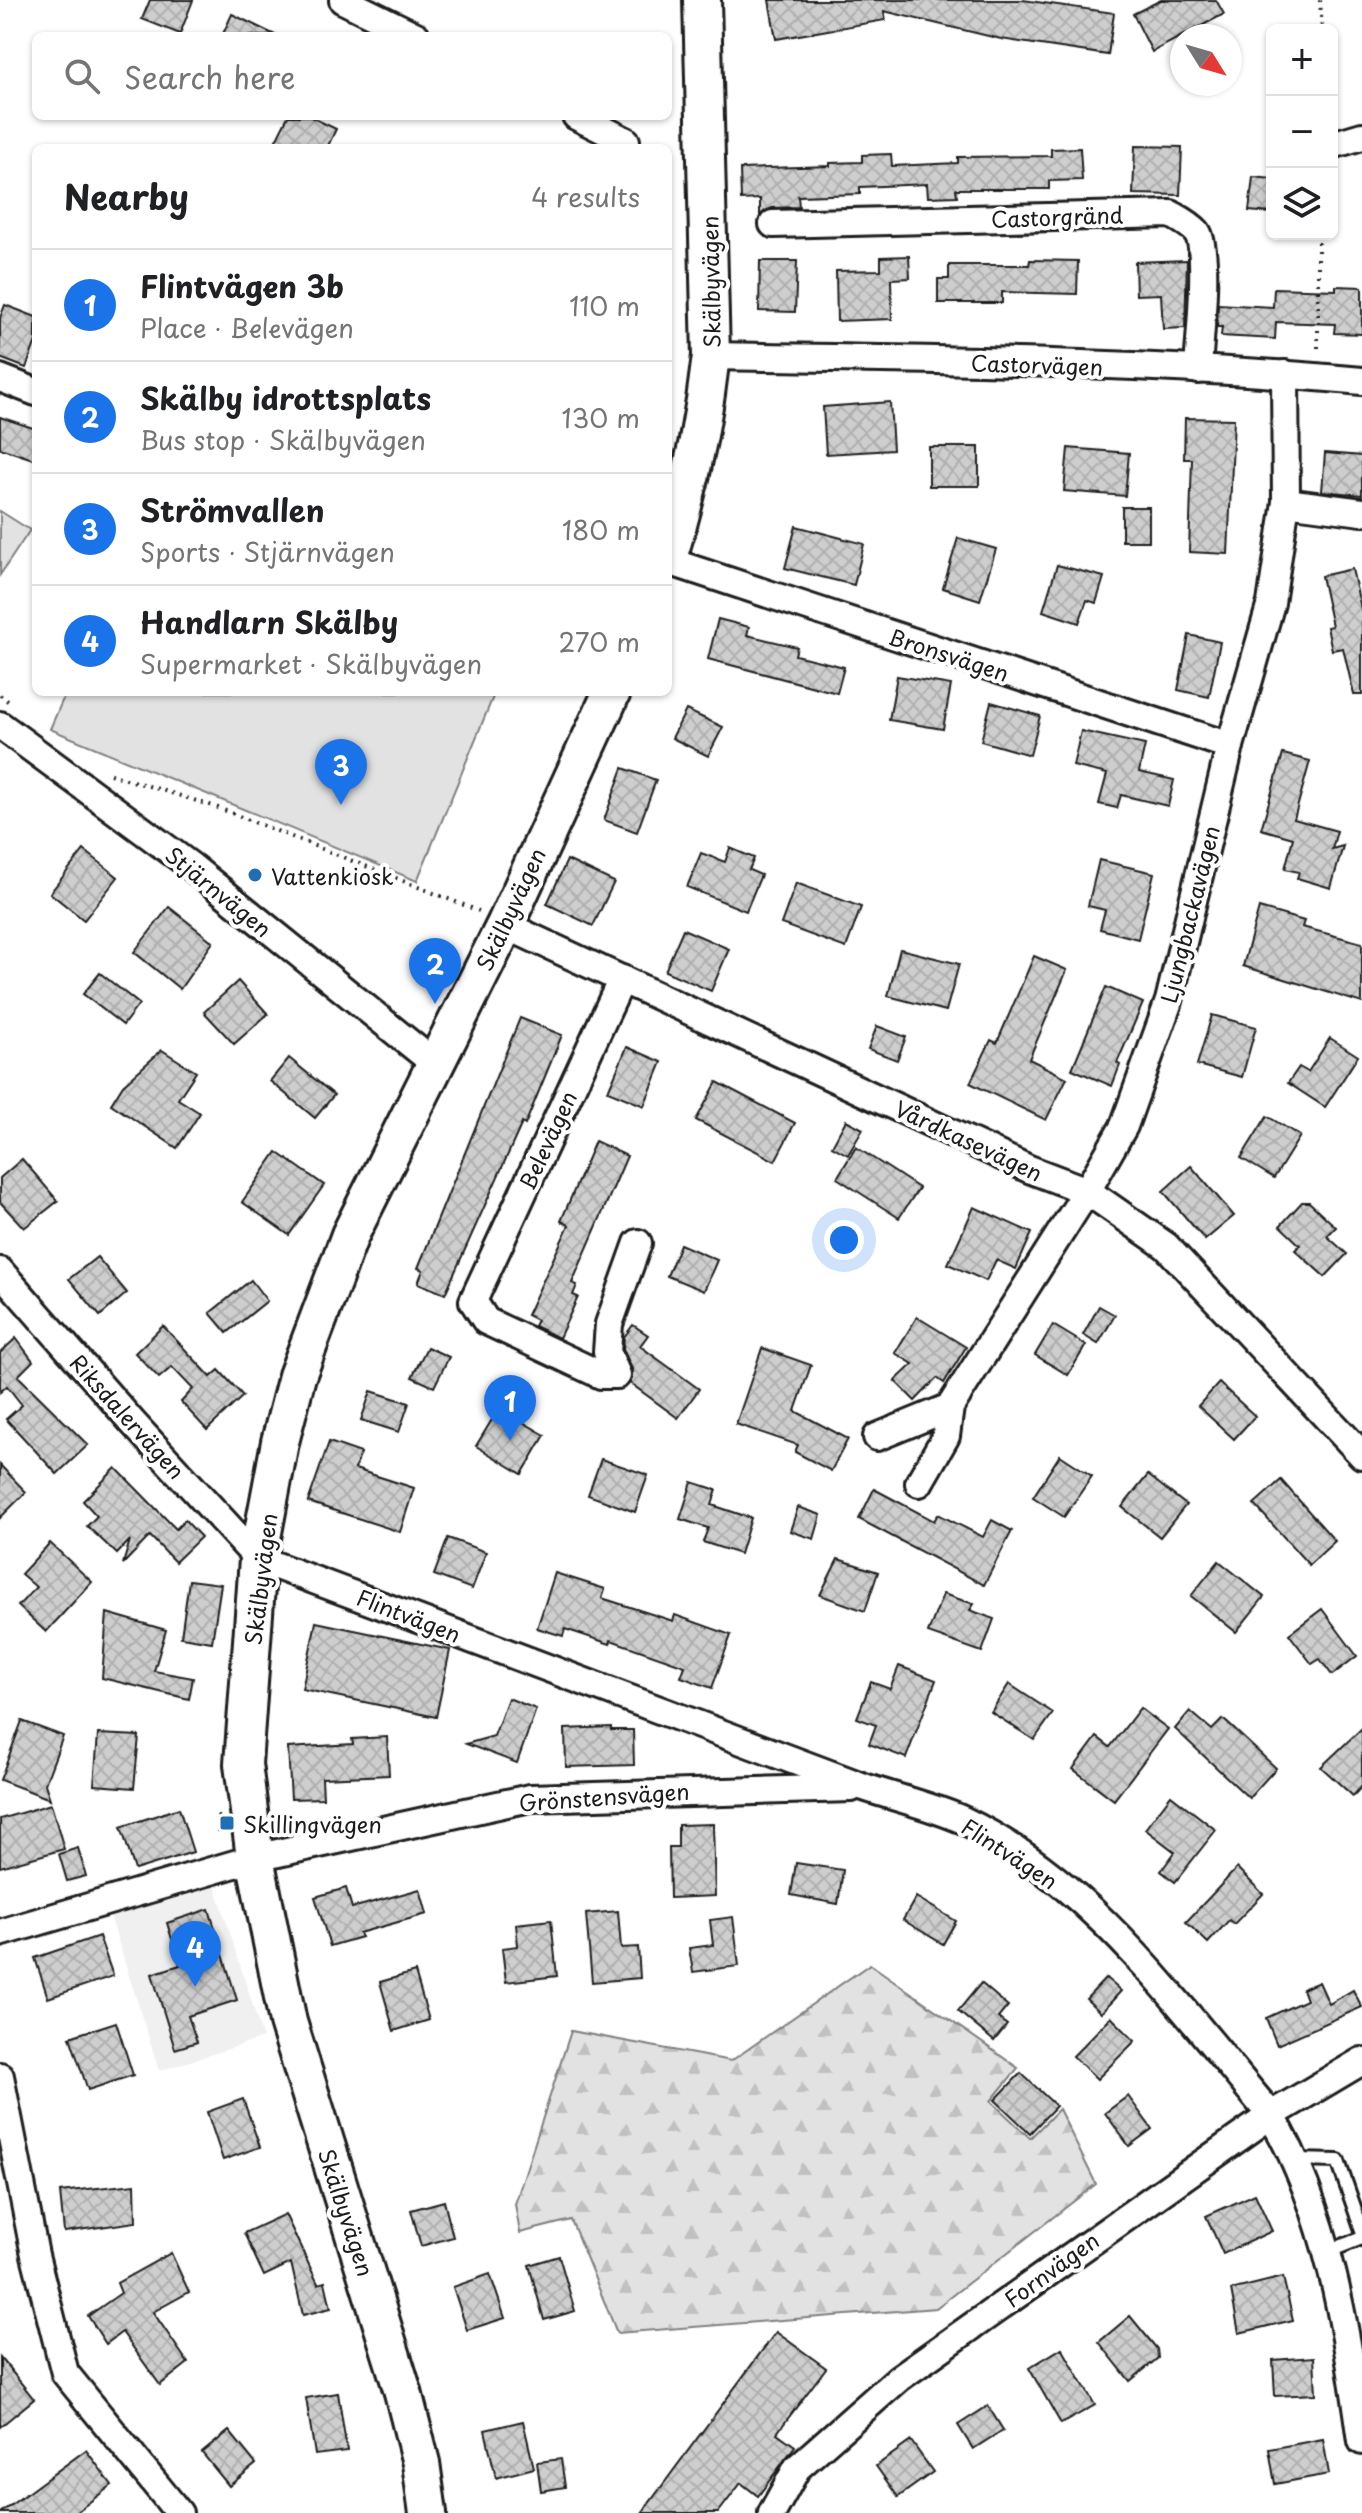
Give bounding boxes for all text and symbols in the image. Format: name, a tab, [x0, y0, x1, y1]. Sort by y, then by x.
north arrow	[1170, 24, 1242, 96]
map controls	[1266, 24, 1338, 240]
button: +	[1266, 24, 1338, 96]
search box	[32, 32, 672, 120]
icon: search	[60, 54, 104, 98]
text: Search here	[124, 54, 296, 99]
button: −	[1266, 96, 1338, 168]
button: layers	[1266, 168, 1338, 240]
text: Nearby	[64, 170, 189, 222]
text: 4 results	[531, 177, 640, 216]
street label: Castorgränd	[990, 197, 1124, 235]
street label: Skälbyvägen	[692, 215, 728, 349]
text: Flintvägen 3b	[140, 263, 344, 308]
text: 1	[84, 286, 96, 325]
text: 110 m	[569, 286, 640, 325]
text: Place · Belevägen	[140, 308, 354, 347]
street label: Castorvägen	[970, 345, 1104, 383]
text: Skälby idrottsplats	[140, 375, 431, 420]
text: 2	[81, 398, 99, 437]
text: 130 m	[561, 398, 640, 437]
text: Bus stop · Skälbyvägen	[140, 420, 426, 459]
text: Strömvallen	[140, 487, 324, 532]
text: 3	[81, 510, 99, 549]
text: 180 m	[562, 510, 640, 549]
text: Sports · Stjärnvägen	[140, 532, 395, 571]
text: Handlarn Skälby	[140, 599, 398, 644]
street label: Bronsvägen	[885, 619, 1013, 689]
text: 4	[81, 622, 99, 661]
text: 270 m	[559, 622, 640, 661]
text: Supermarket · Skälbyvägen	[140, 644, 482, 683]
pin: 3	[315, 739, 367, 805]
street label: Ljungbackavägen	[1151, 822, 1227, 1006]
street label: Stjärnvägen	[159, 838, 279, 944]
street label: Skälbyvägen	[467, 842, 553, 976]
place label: Vattenkiosk	[271, 859, 394, 892]
marker: Vattenkiosk	[246, 866, 264, 884]
pin: 2	[409, 938, 461, 1004]
street label: Belevägen	[510, 1085, 584, 1195]
street label: Vårdkasevägen	[890, 1091, 1048, 1189]
your location	[824, 1220, 864, 1260]
street label: Riksdalervägen	[63, 1346, 193, 1486]
pin: 1	[484, 1375, 536, 1441]
street label: Skälbyvägen	[236, 1511, 284, 1647]
street label: Flintvägen	[352, 1580, 466, 1650]
street label: Grönstensvägen	[518, 1774, 690, 1818]
place label: Skillingvägen	[243, 1807, 382, 1840]
street label: Flintvägen	[955, 1809, 1065, 1897]
marker: Skillingvägen	[218, 1814, 236, 1832]
pin: 4	[169, 1921, 221, 1987]
street label: Skälbyvägen	[311, 2144, 383, 2280]
street label: Fornvägen	[997, 2223, 1105, 2315]

